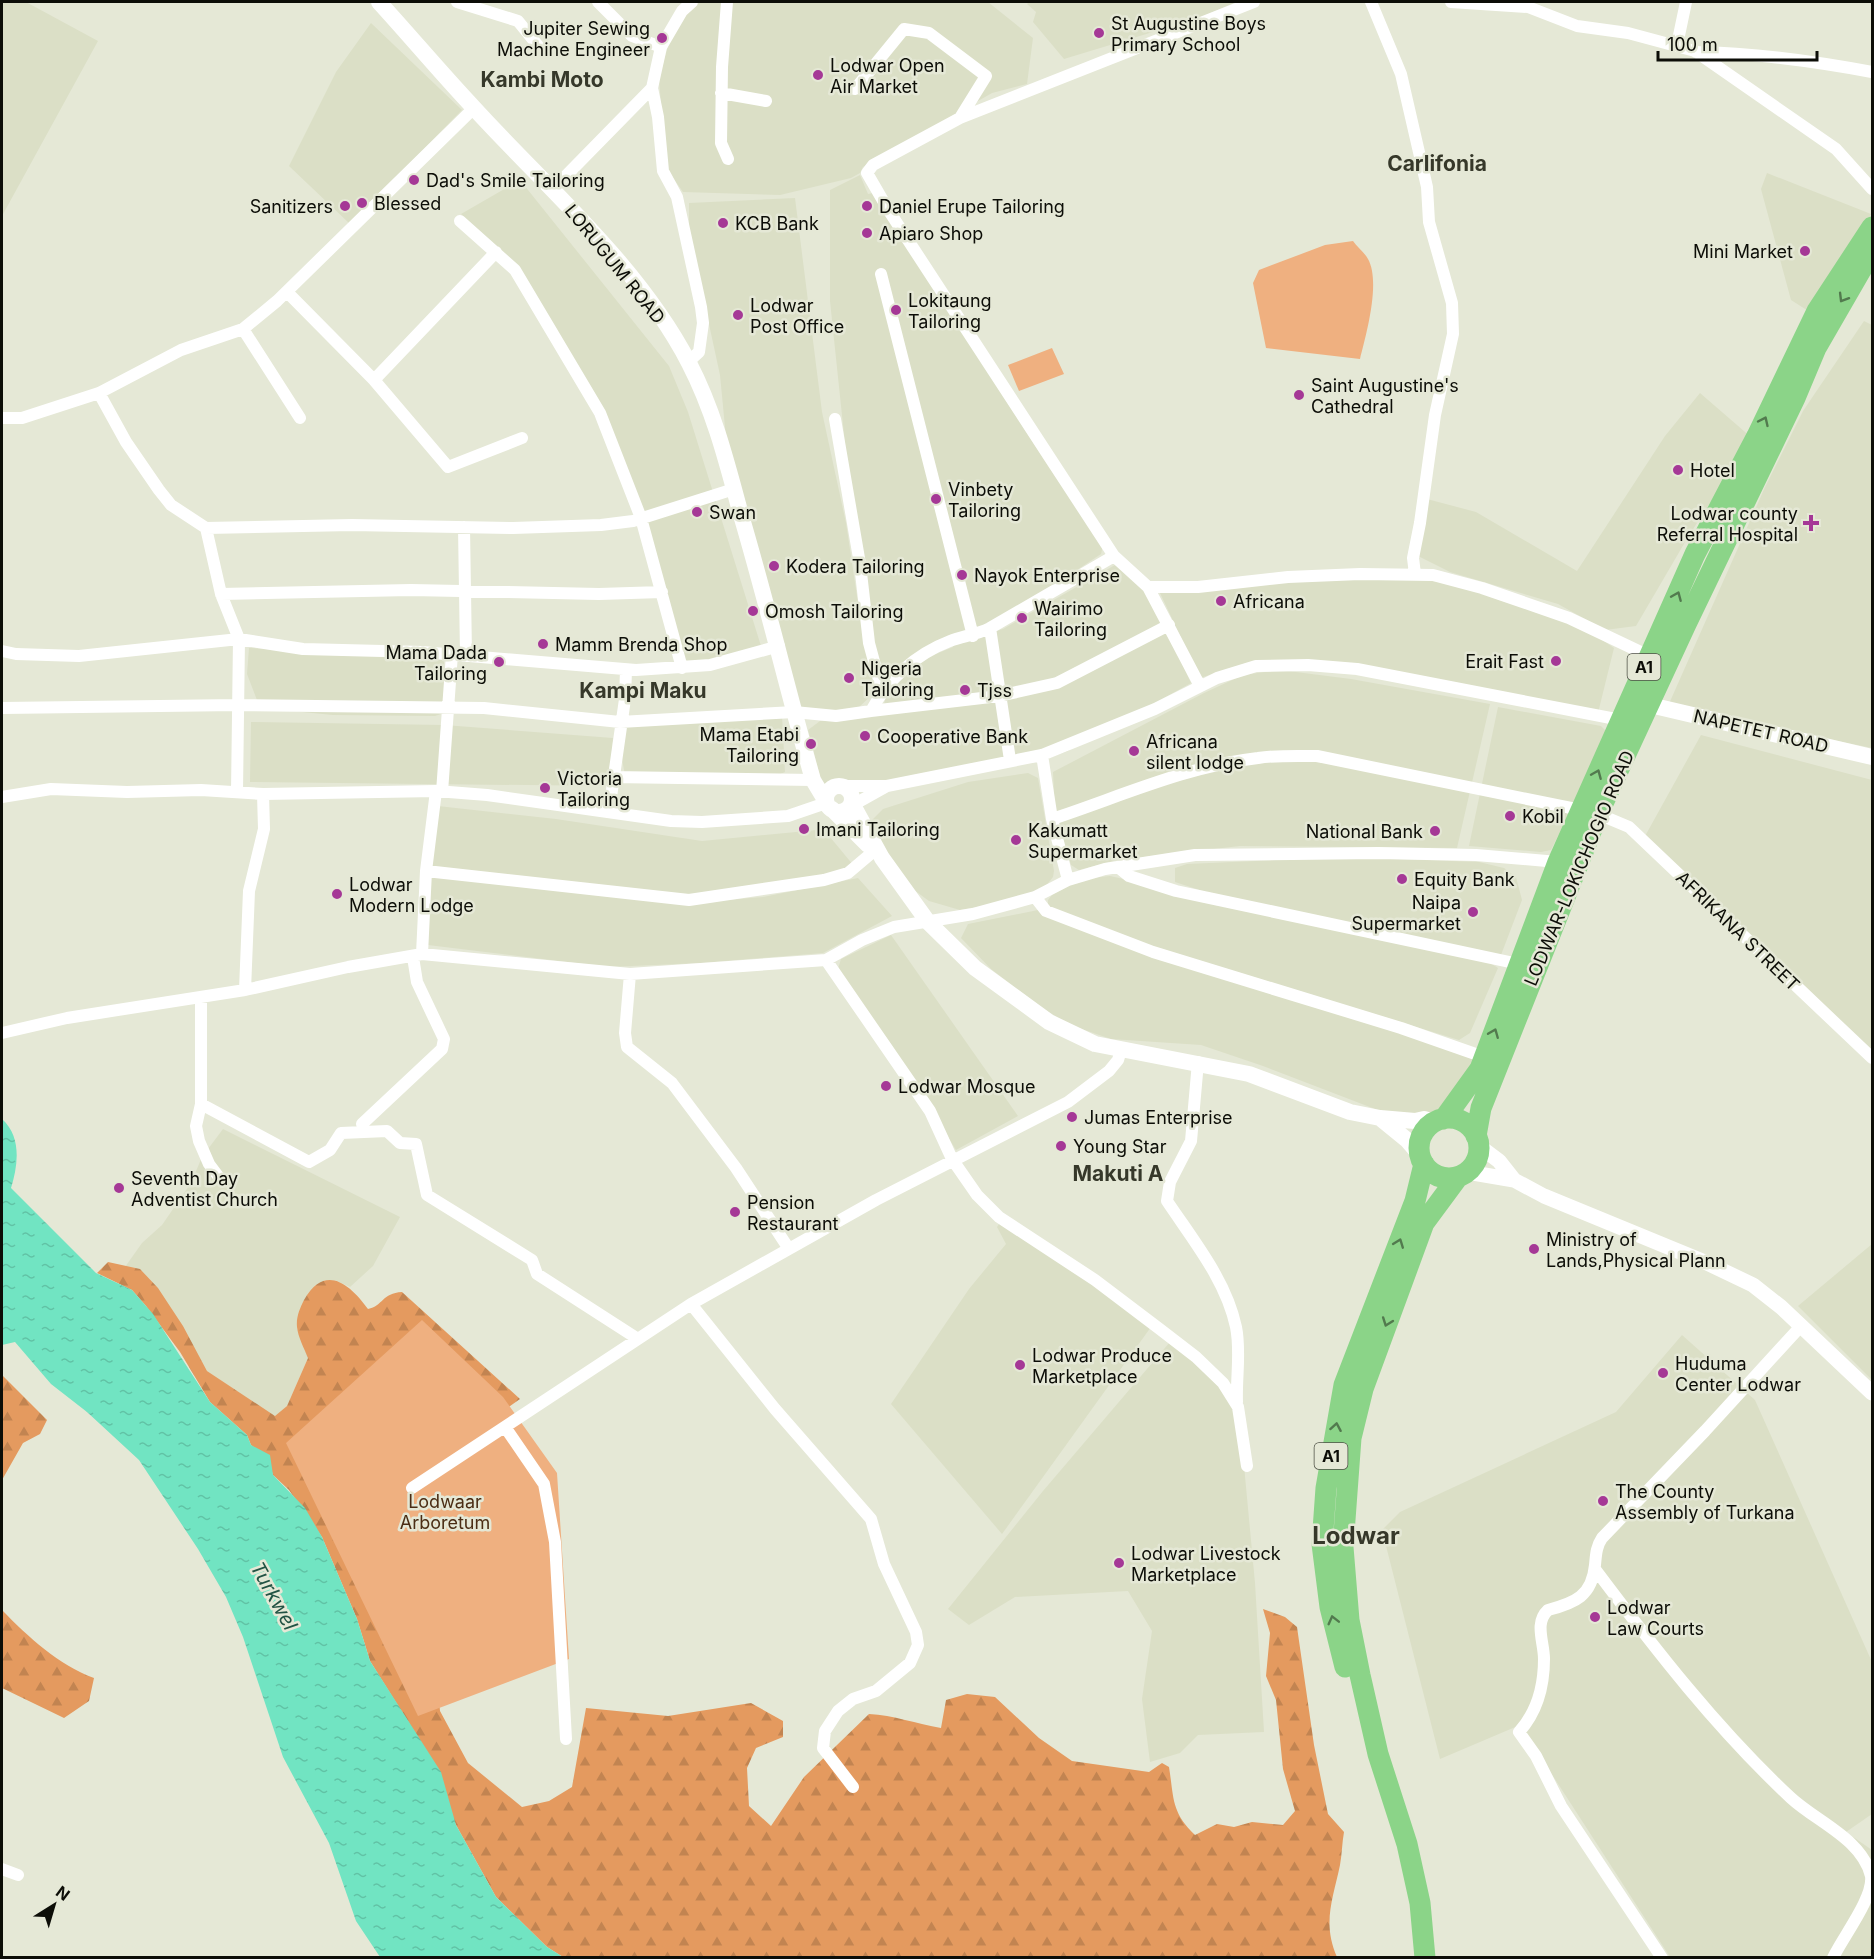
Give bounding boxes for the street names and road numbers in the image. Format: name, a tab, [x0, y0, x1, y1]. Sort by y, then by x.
street label: LORUGUM ROAD	[561, 200, 669, 328]
road number: A1	[1628, 654, 1660, 680]
street label: NAPETET ROAD	[1692, 705, 1830, 757]
street label: LODWAR-LOKICHOGIO ROAD	[1520, 747, 1638, 989]
street label: AFRIKANA STREET	[1672, 867, 1804, 995]
road number: A1	[1314, 1443, 1348, 1469]

